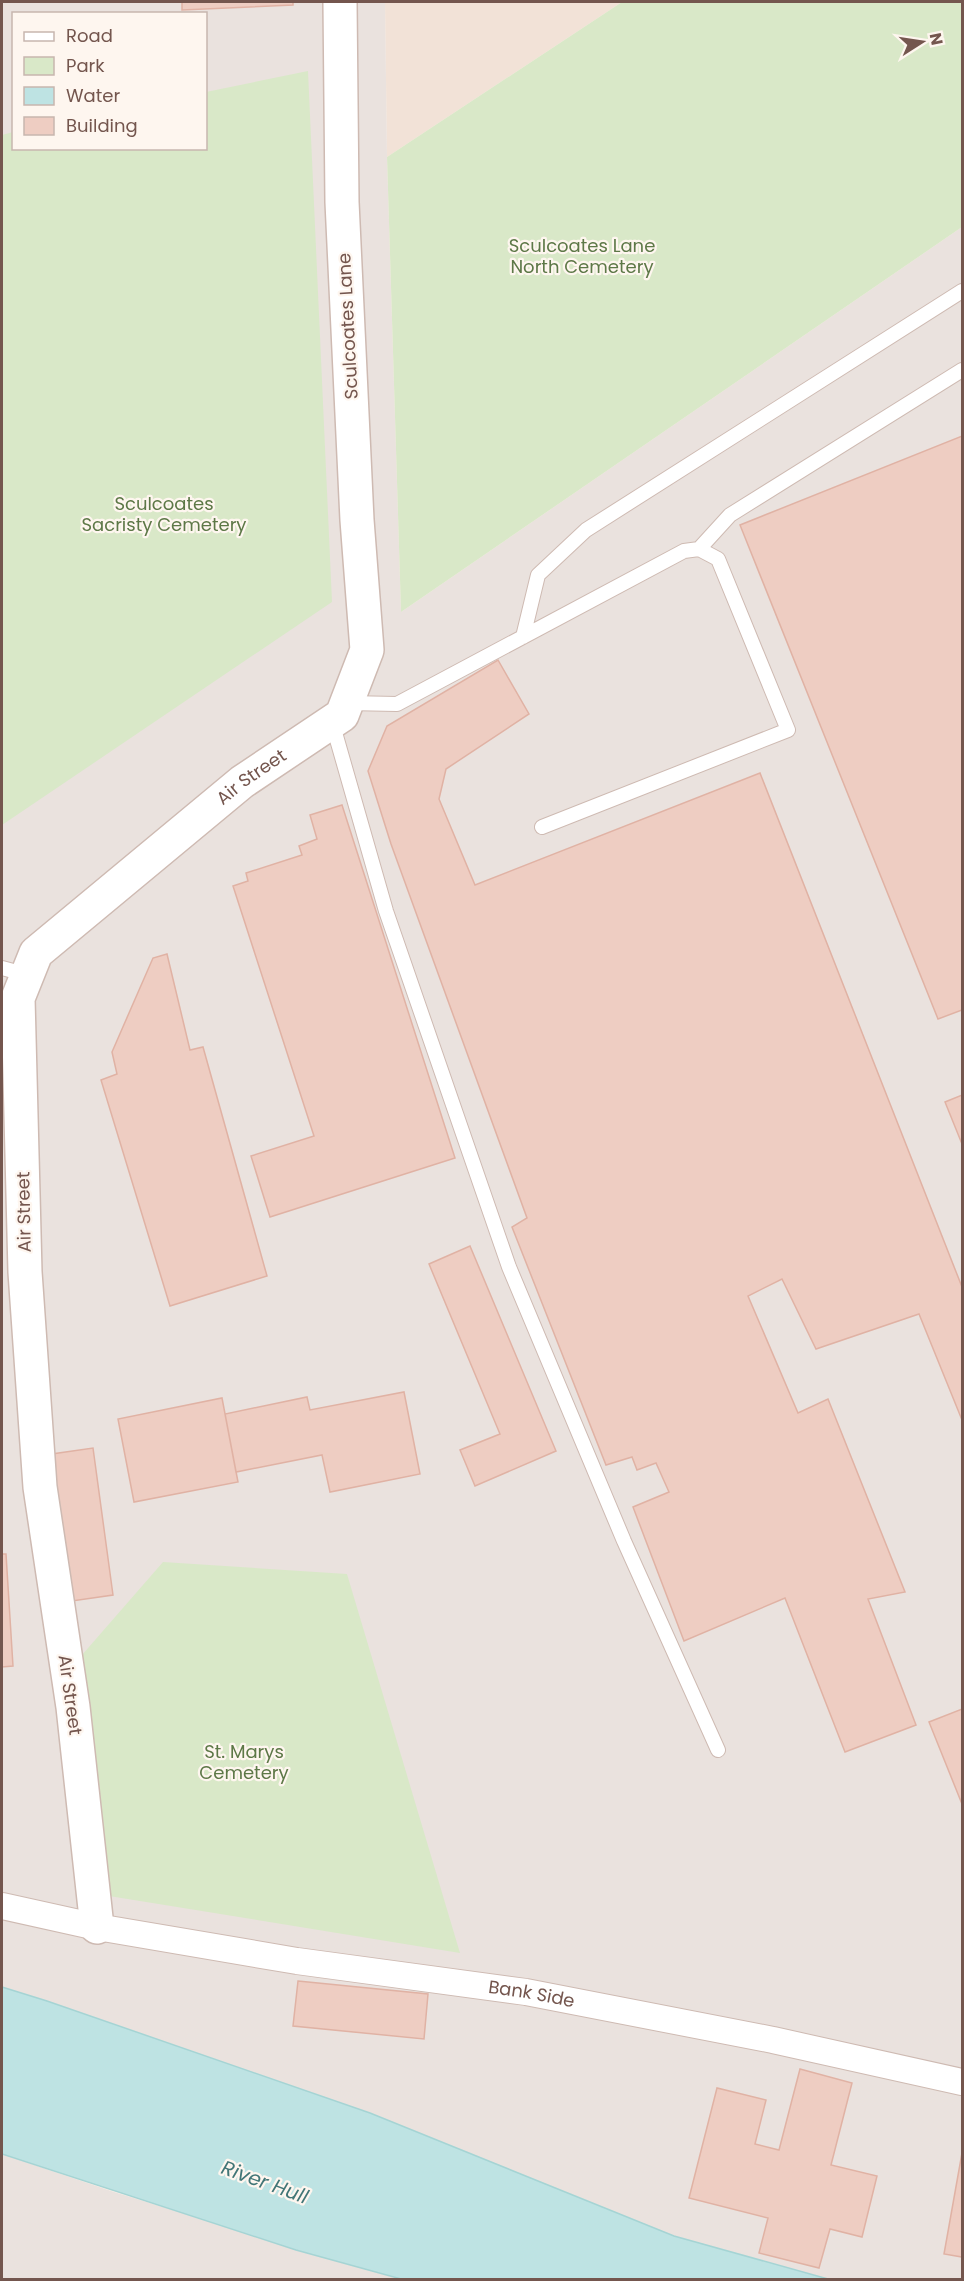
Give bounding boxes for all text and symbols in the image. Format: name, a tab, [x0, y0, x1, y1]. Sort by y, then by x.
legend	[12, 12, 207, 150]
north arrow	[892, 12, 952, 72]
text: Road	[66, 23, 113, 48]
text: N	[924, 31, 949, 47]
text: Park	[66, 53, 105, 78]
text: Water	[66, 83, 120, 108]
text: Building	[66, 113, 138, 138]
park label: Sculcoates Lane North Cemetery	[509, 233, 655, 279]
street label: Sculcoates Lane	[331, 252, 364, 400]
park label: Sculcoates Sacristy Cemetery	[81, 491, 247, 537]
street label: Air Street	[211, 743, 291, 810]
street label: Air Street	[10, 1171, 37, 1253]
street label: Air Street	[52, 1653, 88, 1737]
park label: St. Marys Cemetery	[199, 1739, 289, 1785]
street label: Bank Side	[487, 1974, 577, 2013]
water label: River Hull	[218, 2153, 312, 2211]

